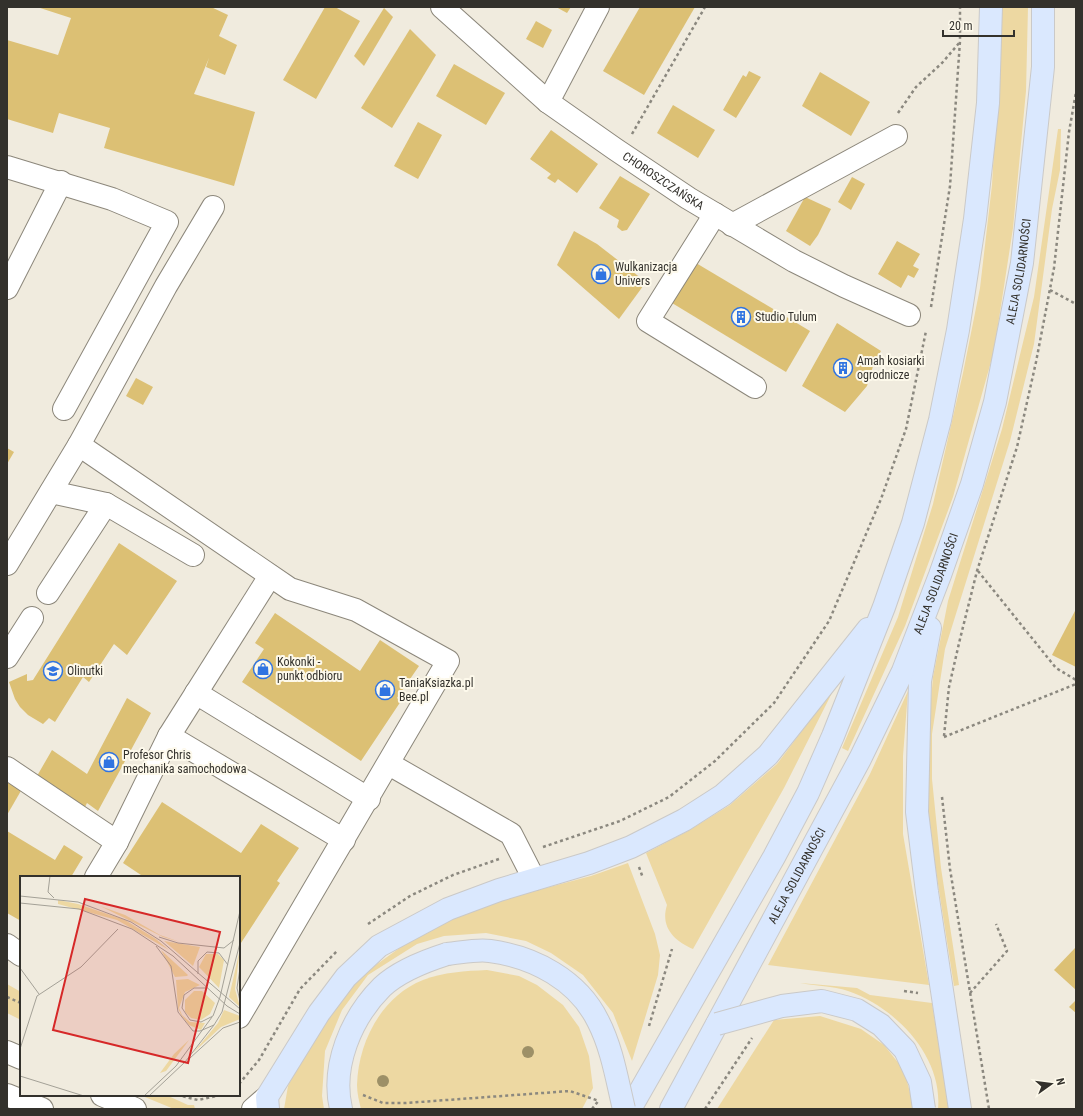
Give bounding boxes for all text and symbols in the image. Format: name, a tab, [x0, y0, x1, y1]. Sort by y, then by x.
scale bar	[943, 12, 1014, 38]
text: 20 m	[949, 19, 973, 33]
street label: CHOROSZCZAŃSKA	[620, 149, 706, 213]
street label: ALEJA SOLIDARNOŚCI	[1003, 218, 1034, 325]
place label: Wulkanizacja Univers	[615, 260, 678, 288]
shop icon: Wulkanizacja Univers	[590, 263, 612, 285]
building icon: Studio Tulum	[730, 306, 752, 328]
place label: Studio Tulum	[755, 310, 817, 324]
place label: Amah kosiarki ogrodnicze	[857, 354, 924, 382]
building icon: Amah kosiarki ogrodnicze	[832, 357, 854, 379]
street label: ALEJA SOLIDARNOŚCI	[911, 531, 961, 636]
place label: Kokonki - punkt odbioru	[277, 655, 343, 683]
shop icon: Kokonki - punkt odbioru	[252, 658, 274, 680]
school or university icon: Olinutki	[42, 660, 64, 682]
place label: Olinutki	[67, 664, 103, 678]
place label: TaniaKsiazka.pl Bee.pl	[399, 676, 473, 704]
shop icon: TaniaKsiazka.pl Bee.pl	[374, 679, 396, 701]
place label: Profesor Chris mechanika samochodowa	[123, 748, 247, 776]
shop icon: Profesor Chris mechanika samochodowa	[98, 751, 120, 773]
street label: ALEJA SOLIDARNOŚCI	[765, 825, 828, 926]
inset map	[20, 876, 240, 1096]
north arrow	[1031, 1064, 1071, 1104]
text: N	[1053, 1077, 1067, 1087]

